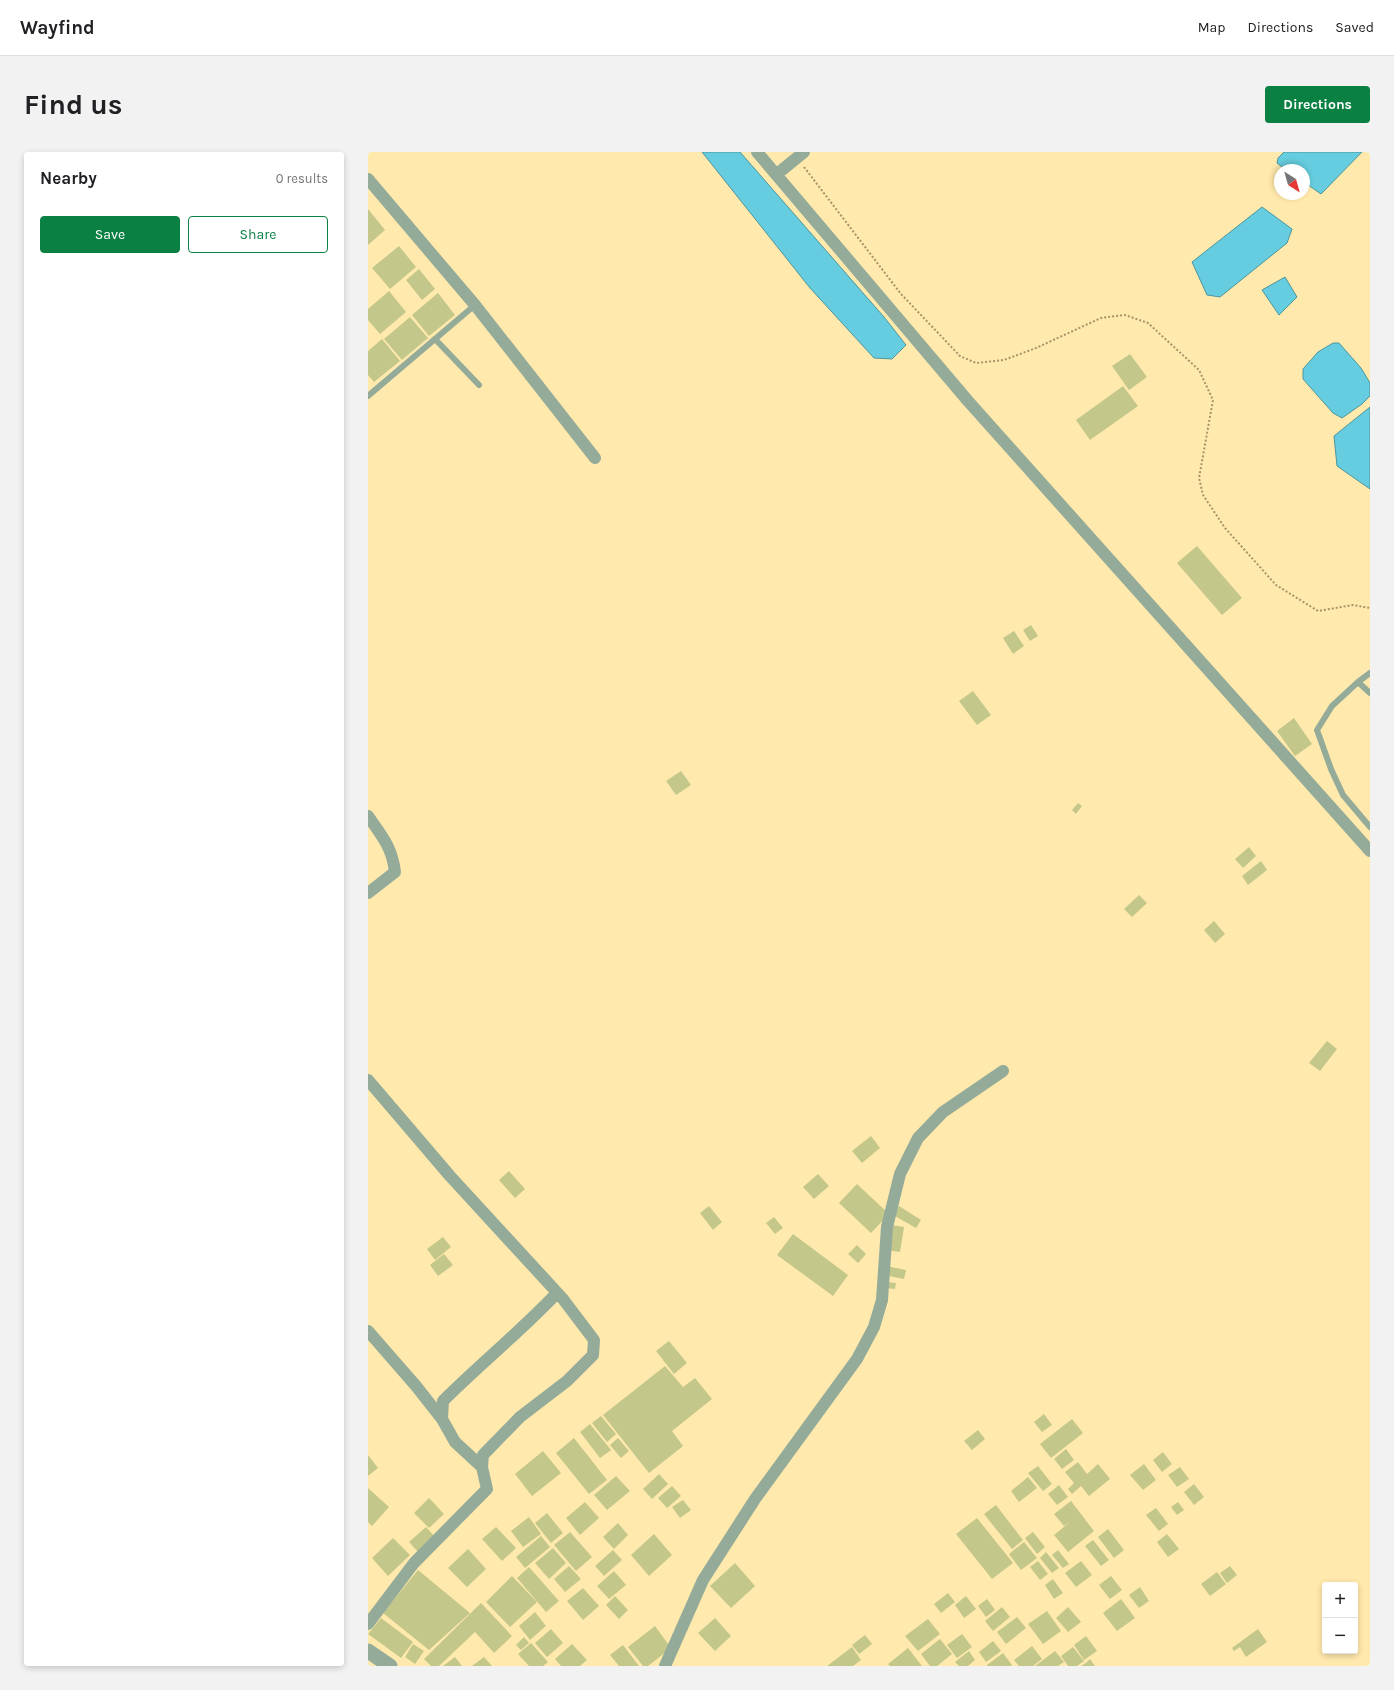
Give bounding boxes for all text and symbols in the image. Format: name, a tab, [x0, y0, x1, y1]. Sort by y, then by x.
text: Wayfind	[20, 17, 95, 39]
text: Map	[1198, 19, 1226, 36]
text: Directions	[1248, 19, 1313, 36]
text: Saved	[1335, 19, 1374, 36]
button: Directions	[1265, 86, 1370, 123]
text: Find us	[24, 88, 123, 121]
north arrow	[1274, 164, 1310, 200]
text: Nearby	[40, 168, 97, 188]
text: 0 results	[276, 171, 328, 186]
button: Save	[40, 216, 180, 253]
button: Share	[188, 216, 328, 253]
map controls	[1322, 1582, 1358, 1654]
button: +	[1322, 1582, 1358, 1618]
button: −	[1322, 1618, 1358, 1654]

